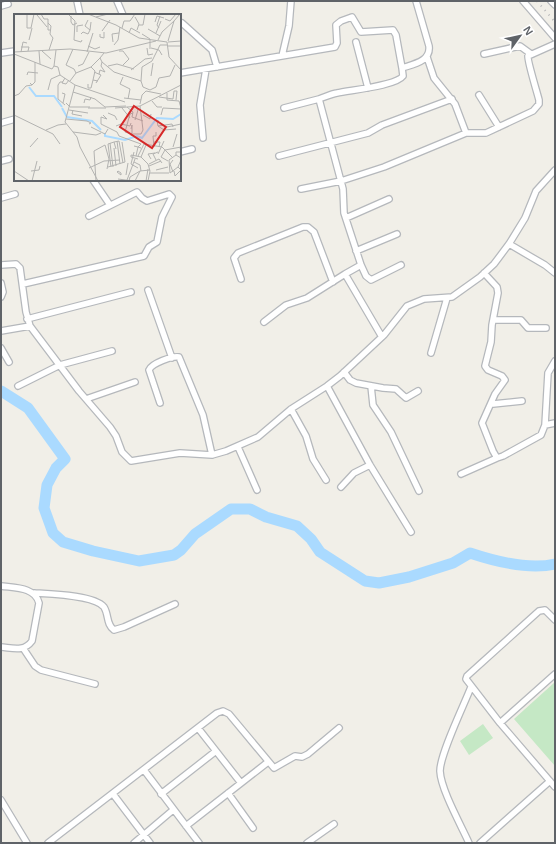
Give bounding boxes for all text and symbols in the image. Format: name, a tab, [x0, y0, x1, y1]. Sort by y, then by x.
inset map	[14, 14, 181, 181]
north arrow	[500, 16, 540, 56]
text: N	[521, 24, 536, 37]

